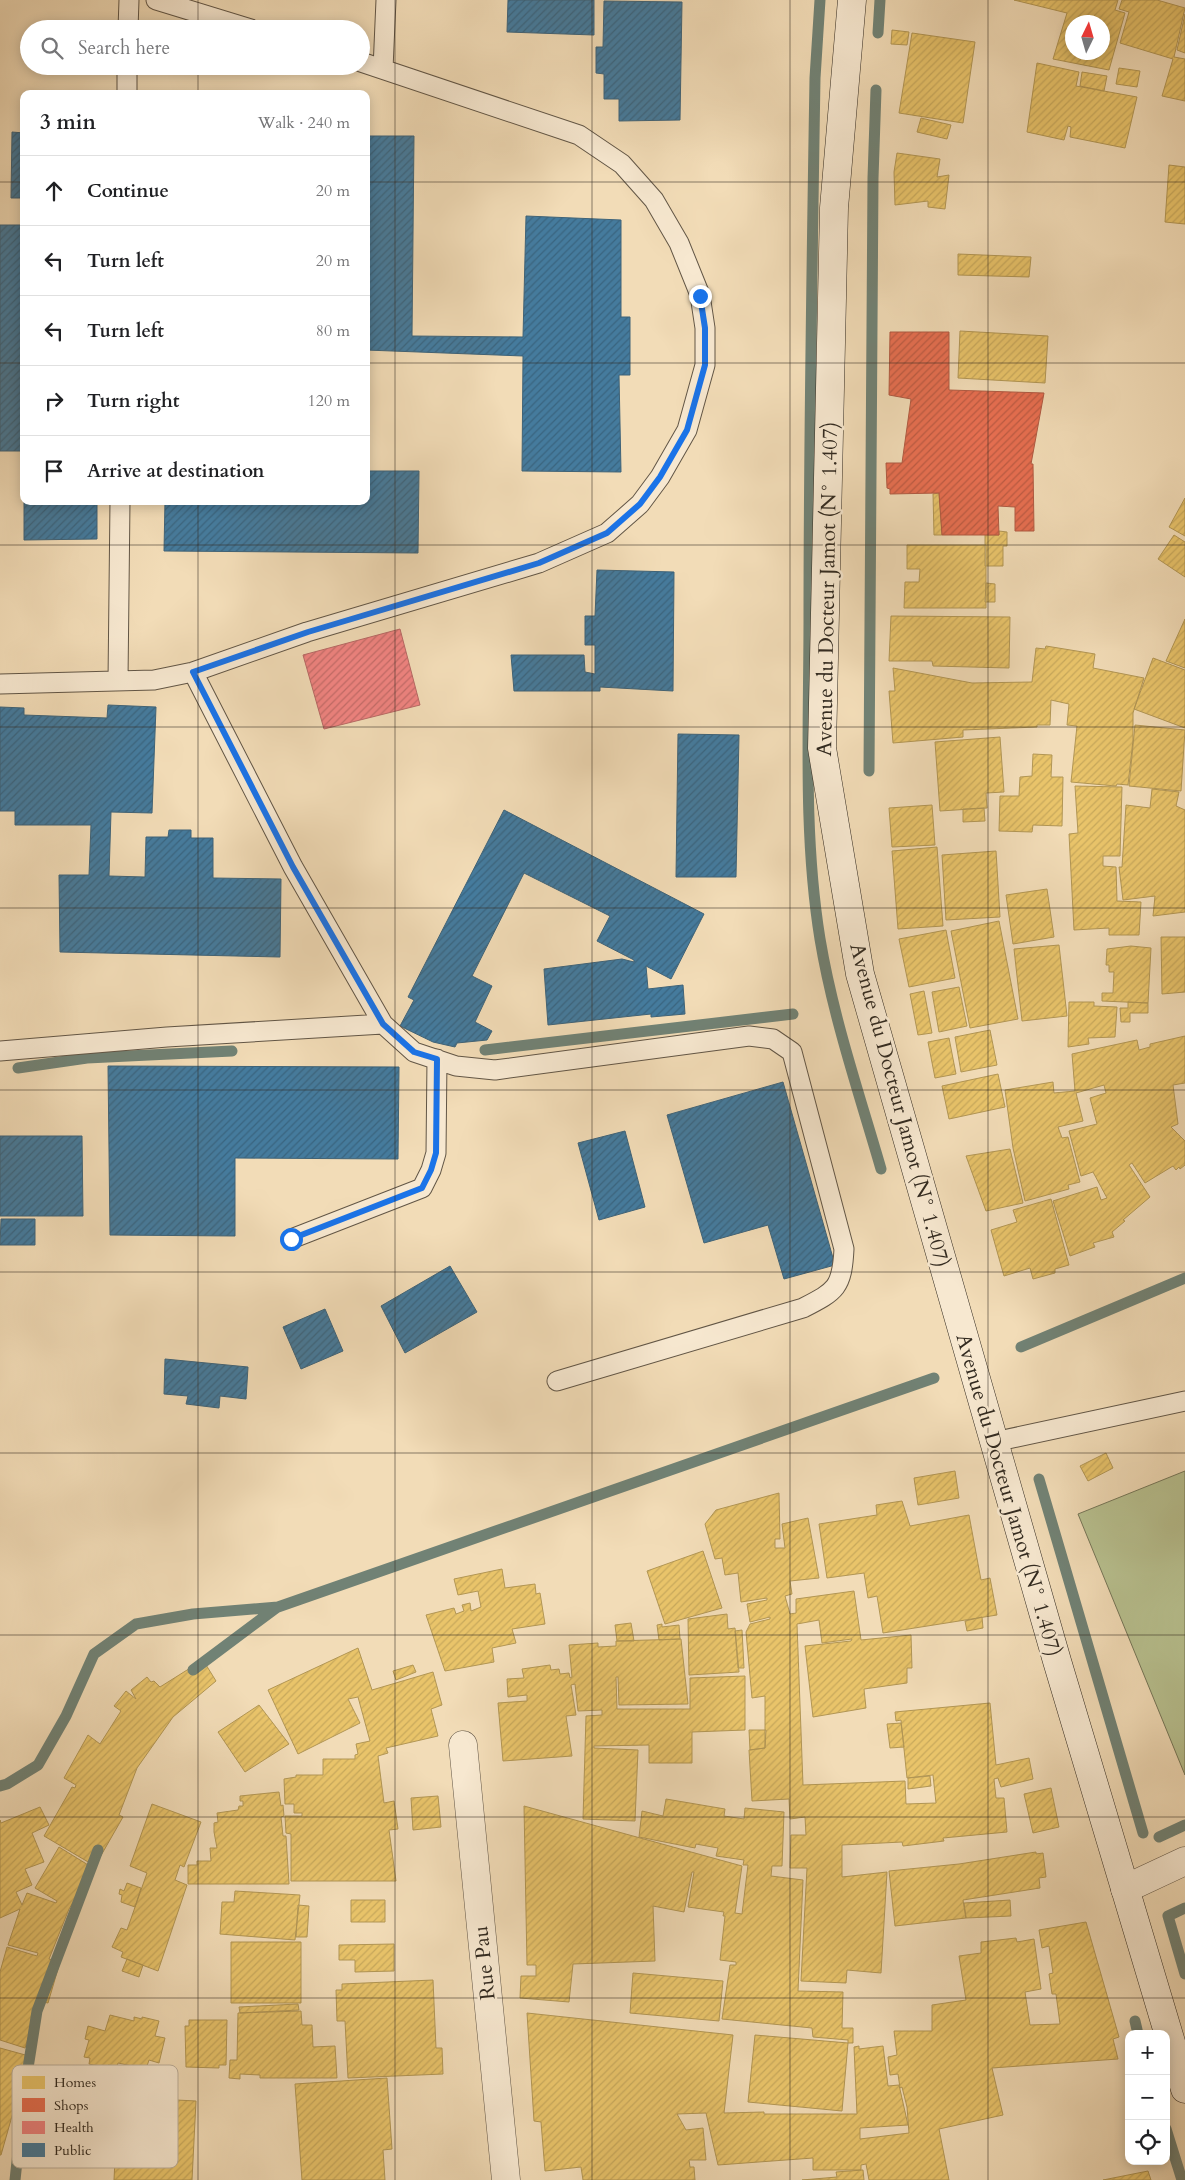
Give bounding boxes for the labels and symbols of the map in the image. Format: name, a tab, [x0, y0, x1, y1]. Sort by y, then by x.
north arrow	[1065, 15, 1110, 60]
route end	[689, 285, 712, 308]
street label: Avenue du Docteur Jamot (N° 1.407)	[810, 421, 845, 757]
street label: Avenue du Docteur Jamot (N° 1.407)	[842, 940, 957, 1271]
route start	[280, 1228, 303, 1251]
street label: Avenue du Docteur Jamot (N° 1.407)	[948, 1330, 1069, 1660]
street label: Rue Pau	[466, 1924, 503, 2001]
legend	[12, 2065, 178, 2168]
text: Homes	[54, 2073, 96, 2092]
text: Shops	[54, 2096, 89, 2115]
text: Health	[54, 2118, 94, 2137]
text: Public	[54, 2141, 91, 2160]

